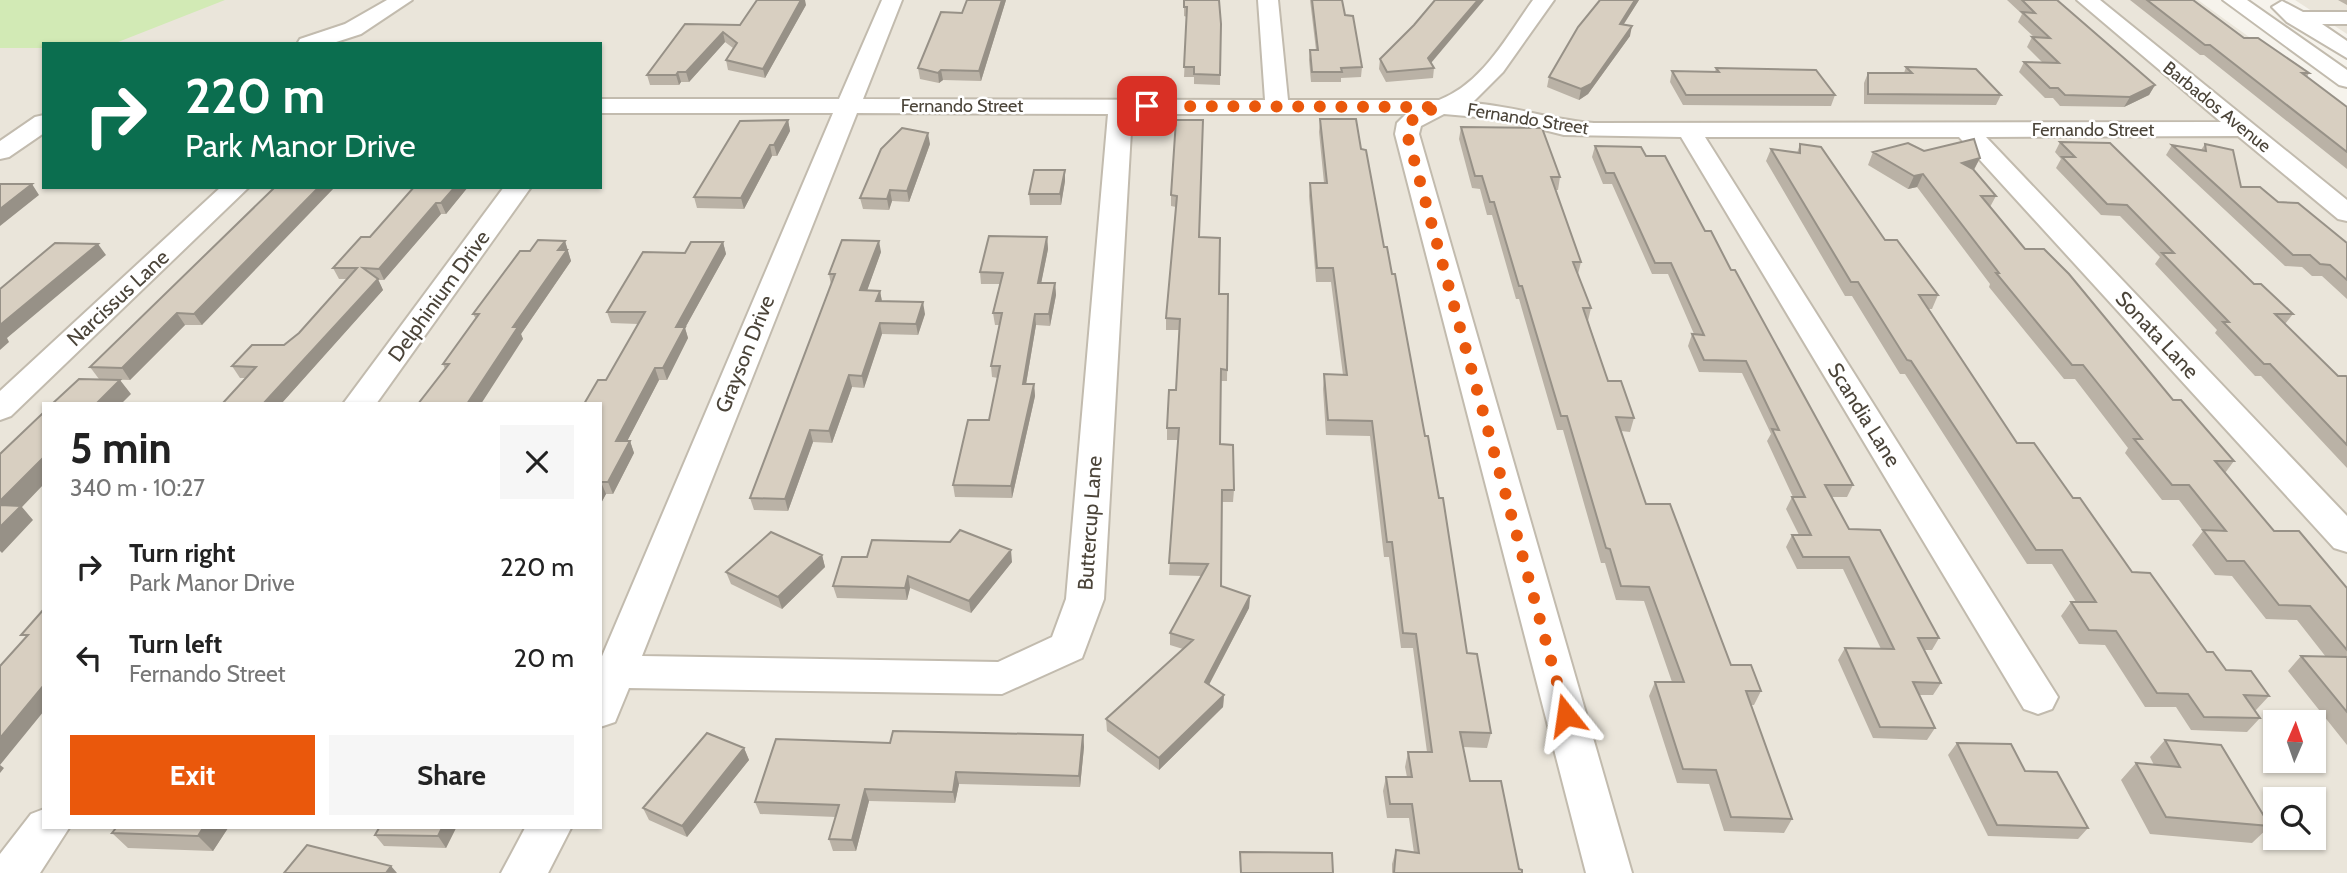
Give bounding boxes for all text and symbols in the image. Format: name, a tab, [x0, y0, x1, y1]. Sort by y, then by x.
street label: Barbados Avenue	[2159, 57, 2275, 157]
text: 220 m	[185, 66, 325, 125]
icon: right	[70, 70, 161, 161]
pin	[1117, 76, 1177, 136]
icon: arrive	[1128, 87, 1166, 125]
street label: Fernando Street	[901, 95, 1023, 117]
street label: Fernando Street	[1466, 99, 1590, 139]
street label: Fernando Street	[2032, 119, 2154, 141]
text: Park Manor Drive	[185, 126, 416, 165]
street label: Delphinium Drive	[383, 225, 495, 366]
street label: Narcissus Lane	[62, 244, 174, 351]
street label: Sonata Lane	[2111, 286, 2204, 384]
street label: Grayson Drive	[710, 291, 780, 416]
street label: Scandia Lane	[1823, 358, 1906, 471]
text: 5 min	[70, 422, 172, 474]
button: close	[500, 425, 574, 499]
street label: Buttercup Lane	[1072, 455, 1107, 591]
text: 340 m · 10:27	[70, 474, 205, 502]
text: Turn right	[129, 537, 235, 569]
icon: right	[70, 548, 108, 586]
text: 220 m	[500, 551, 574, 583]
text: Park Manor Drive	[129, 569, 295, 597]
text: Turn left	[129, 628, 222, 660]
icon: left	[70, 639, 108, 677]
text: 20 m	[514, 642, 574, 674]
text: Fernando Street	[129, 660, 286, 688]
position arrow	[1529, 678, 1603, 752]
north arrow	[2263, 710, 2326, 774]
map controls	[2263, 710, 2326, 850]
button: Exit	[70, 735, 315, 815]
button: Share	[329, 735, 574, 815]
button: search	[2263, 787, 2326, 850]

